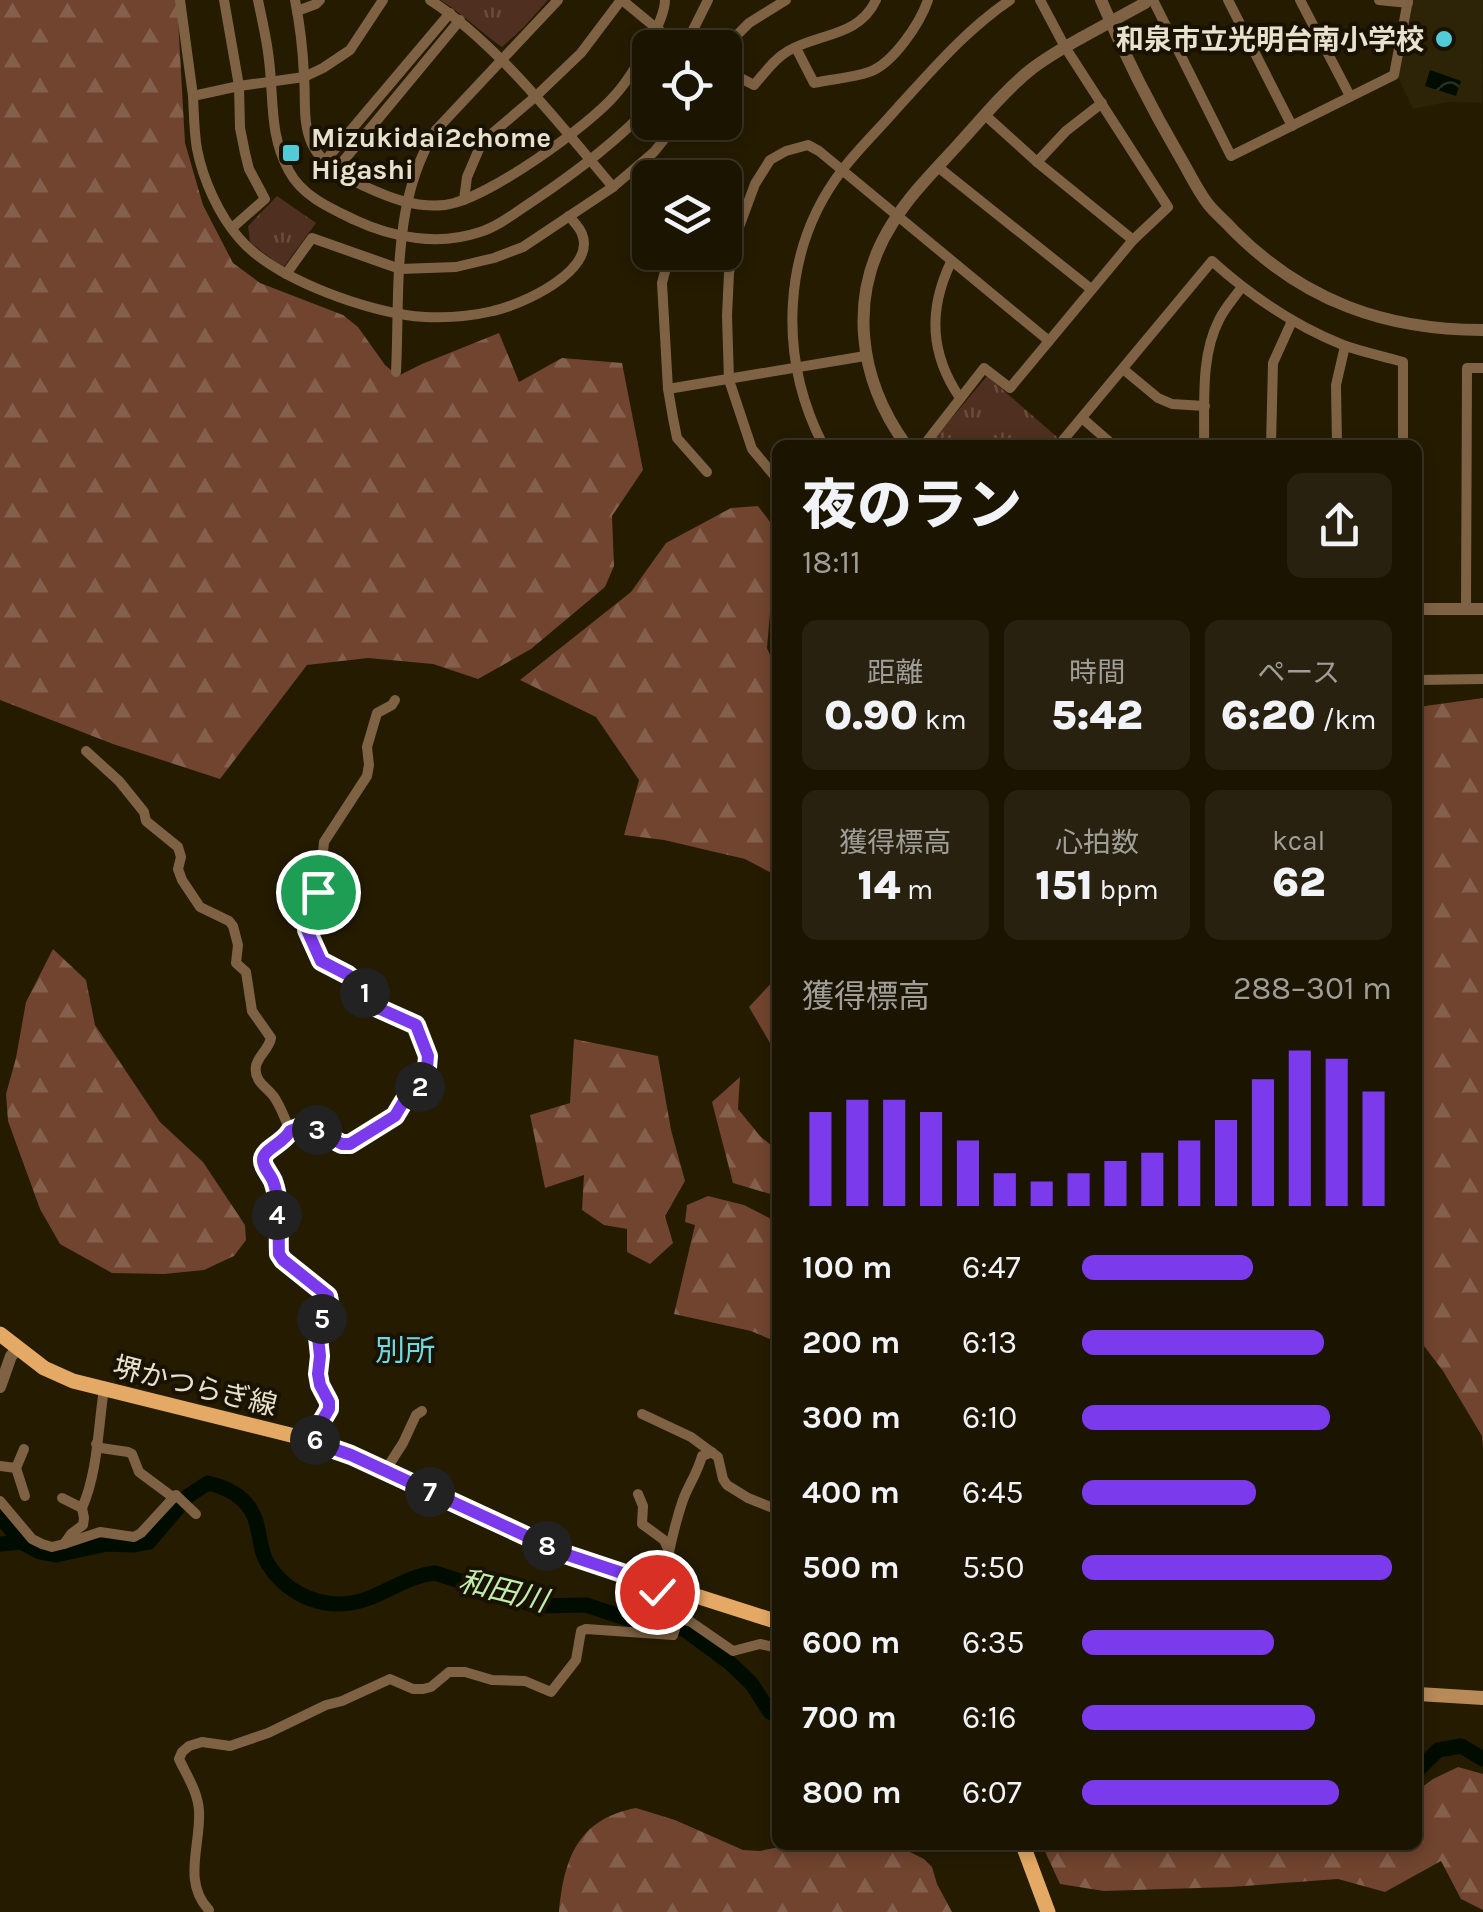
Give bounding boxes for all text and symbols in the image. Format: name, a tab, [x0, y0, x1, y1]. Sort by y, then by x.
place label: 和泉市立光明台南小学校	[1116, 23, 1424, 56]
marker: 和泉市立光明台南小学校	[1433, 28, 1455, 50]
map controls	[632, 30, 742, 270]
button: locate	[632, 30, 742, 140]
place label: Mizukidai2chome Higashi	[311, 121, 551, 186]
marker: Mizukidai2chome Higashi	[280, 142, 302, 164]
button: layers	[632, 160, 742, 270]
button: share	[1287, 473, 1392, 578]
text: 夜のラン	[802, 474, 1022, 538]
text: 18:11	[802, 544, 861, 581]
text: 距離	[867, 656, 923, 689]
text: 時間	[1069, 656, 1125, 689]
text: ペース	[1257, 656, 1340, 689]
text: 0.90	[824, 690, 918, 740]
text: 5:42	[1051, 690, 1143, 740]
text: 6:20	[1221, 690, 1316, 740]
text: km	[918, 703, 967, 736]
text: /km	[1316, 703, 1376, 736]
text: kcal	[1272, 824, 1325, 857]
text: 獲得標高	[839, 826, 951, 859]
text: 心拍数	[1055, 826, 1139, 859]
pin	[276, 850, 361, 935]
text: 62	[1272, 857, 1325, 907]
text: 14	[858, 860, 900, 910]
text: 151	[1035, 860, 1093, 910]
icon: arrive	[291, 865, 346, 920]
text: m	[900, 873, 933, 906]
text: bpm	[1093, 873, 1159, 906]
pin: 1	[340, 968, 390, 1018]
text: 288–301 m	[1233, 970, 1392, 1007]
text: 1	[360, 976, 370, 1009]
text: 獲得標高	[802, 978, 930, 1015]
pin: 2	[395, 1062, 445, 1112]
text: 2	[412, 1070, 428, 1103]
pin: 3	[292, 1105, 342, 1155]
text: 3	[308, 1113, 326, 1146]
pin: 4	[252, 1190, 302, 1240]
text: 4	[269, 1198, 285, 1231]
text: 100 m	[802, 1249, 892, 1286]
text: 6:47	[962, 1249, 1021, 1286]
pin: 5	[297, 1294, 347, 1344]
text: 5	[314, 1302, 330, 1335]
text: 200 m	[802, 1324, 900, 1361]
text: 6:13	[962, 1324, 1017, 1361]
district label: 別所	[375, 1333, 435, 1369]
street label: 堺かつらぎ線	[109, 1350, 281, 1422]
text: 300 m	[802, 1399, 901, 1436]
text: 6:10	[962, 1399, 1017, 1436]
pin: 6	[290, 1415, 340, 1465]
text: 6	[307, 1423, 324, 1456]
pin: 7	[405, 1467, 455, 1517]
text: 400 m	[802, 1474, 900, 1511]
text: 6:45	[962, 1474, 1024, 1511]
text: 7	[423, 1475, 437, 1508]
pin: 8	[522, 1521, 572, 1571]
text: 8	[538, 1529, 556, 1562]
text: 500 m	[802, 1549, 900, 1586]
text: 5:50	[962, 1549, 1025, 1586]
pin	[615, 1550, 700, 1635]
water label: 和田川	[455, 1563, 554, 1620]
icon: check	[630, 1565, 685, 1620]
text: 600 m	[802, 1624, 900, 1661]
text: 6:35	[962, 1624, 1025, 1661]
text: 700 m	[802, 1699, 897, 1736]
text: 6:16	[962, 1699, 1017, 1736]
text: 800 m	[802, 1774, 902, 1811]
text: 6:07	[962, 1774, 1022, 1811]

